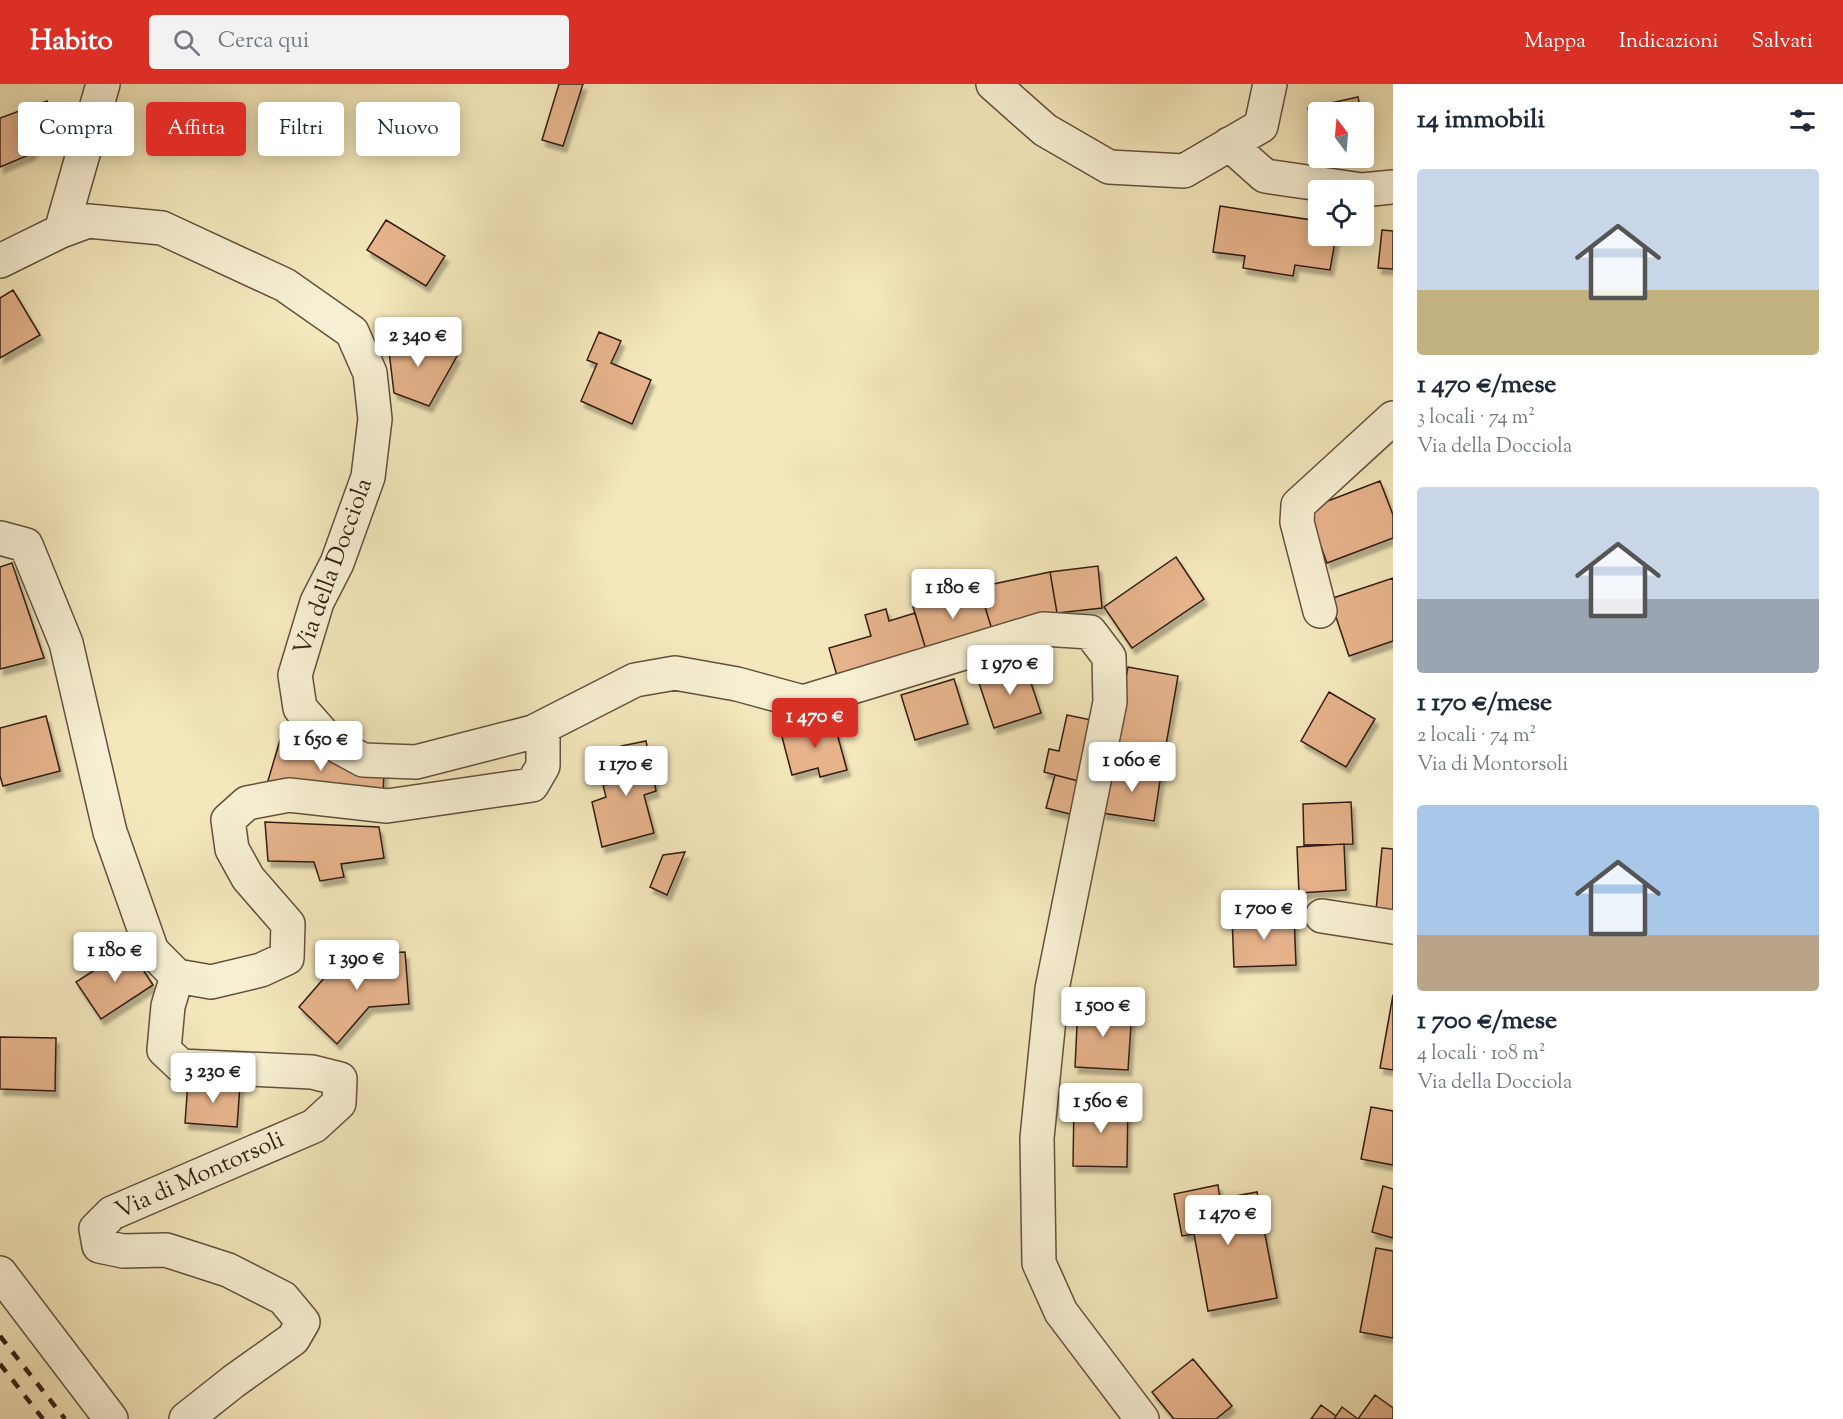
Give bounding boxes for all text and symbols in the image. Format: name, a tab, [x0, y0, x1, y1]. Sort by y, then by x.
search box	[149, 15, 569, 69]
text: Habito	[30, 22, 113, 62]
icon: search	[170, 26, 203, 59]
text: Cerca qui	[218, 26, 309, 58]
text: Mappa	[1524, 27, 1586, 57]
text: Indicazioni	[1619, 27, 1719, 57]
text: Salvati	[1752, 27, 1813, 57]
chip: Compra	[18, 102, 134, 156]
chip: Affitta	[146, 102, 246, 156]
chip: Filtri	[258, 102, 344, 156]
chip: Nuovo	[356, 102, 460, 156]
north arrow	[1308, 102, 1374, 168]
map controls	[1308, 102, 1374, 246]
text: 14 immobili	[1417, 102, 1545, 139]
icon: filters	[1786, 104, 1819, 137]
button: locate	[1308, 180, 1374, 246]
icon: home	[1564, 208, 1672, 316]
pin: 2 340 €	[363, 317, 473, 368]
text: 2 340 €	[389, 322, 447, 351]
text: 1 470 €/mese	[1417, 367, 1556, 404]
text: 3 locali · 74 m²	[1417, 404, 1535, 433]
text: Via della Docciola	[1417, 433, 1572, 462]
street label: Via della Docciola	[286, 474, 382, 660]
icon: home	[1564, 526, 1672, 634]
pin: 1 180 €	[898, 569, 1008, 620]
text: 1 180 €	[926, 574, 980, 603]
pin: 1 970 €	[955, 645, 1065, 696]
text: 1 970 €	[981, 650, 1039, 679]
text: 1 170 €/mese	[1417, 685, 1552, 722]
pin: 1 470 €	[760, 698, 870, 749]
text: 1 470 €	[786, 703, 844, 732]
pin: 1 650 €	[266, 721, 376, 772]
text: 2 locali · 74 m²	[1417, 722, 1536, 751]
text: 1 650 €	[294, 726, 348, 755]
pin: 1 060 €	[1077, 742, 1187, 793]
pin: 1 170 €	[571, 746, 681, 797]
text: 1 060 €	[1103, 747, 1161, 776]
text: 1 170 €	[599, 751, 653, 780]
text: Via di Montorsoli	[1417, 751, 1568, 780]
icon: home	[1564, 844, 1672, 952]
pin: 1 700 €	[1209, 890, 1319, 941]
text: 1 700 €	[1235, 895, 1293, 924]
pin: 1 180 €	[60, 932, 170, 983]
text: 1 180 €	[88, 937, 142, 966]
pin: 1 390 €	[302, 940, 412, 991]
text: 1 390 €	[329, 945, 385, 974]
pin: 1 500 €	[1048, 987, 1158, 1038]
text: 1 500 €	[1075, 992, 1131, 1021]
text: 1 700 €/mese	[1417, 1003, 1557, 1040]
text: 4 locali · 108 m²	[1417, 1040, 1545, 1069]
pin: 3 230 €	[158, 1053, 268, 1104]
text: 3 230 €	[185, 1058, 241, 1087]
text: Via della Docciola	[1417, 1069, 1572, 1098]
pin: 1 560 €	[1046, 1083, 1156, 1134]
text: 1 560 €	[1074, 1088, 1128, 1117]
street label: Via di Montorsoli	[110, 1123, 290, 1228]
pin: 1 470 €	[1173, 1195, 1283, 1246]
text: 1 470 €	[1199, 1200, 1257, 1229]

